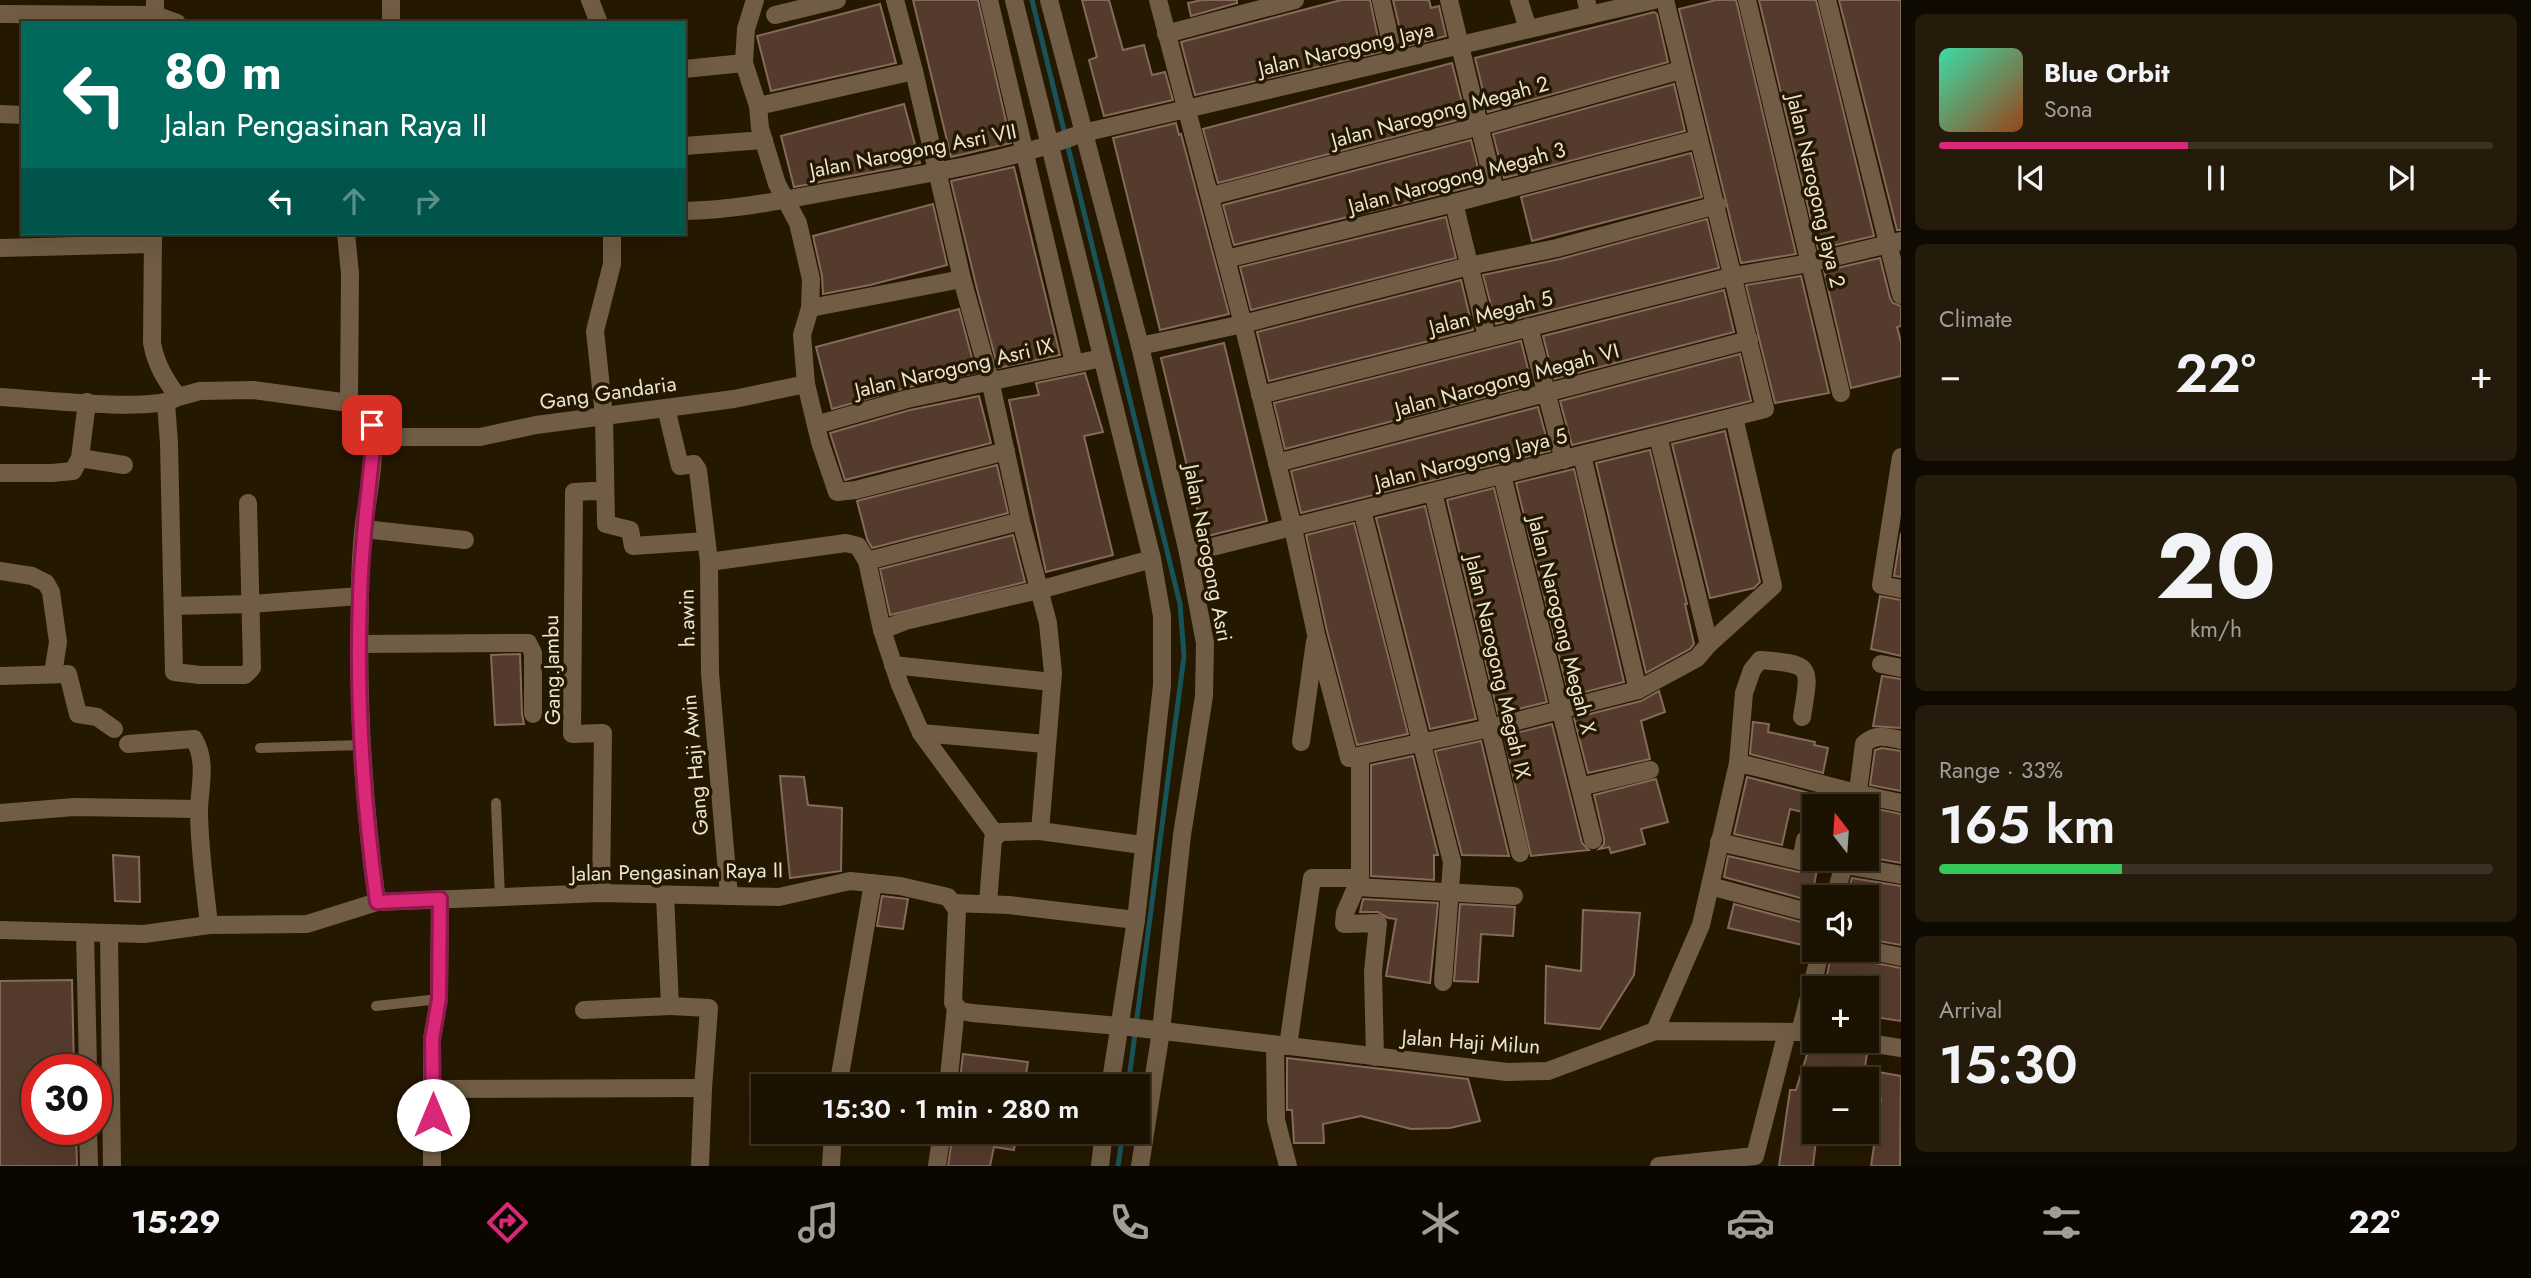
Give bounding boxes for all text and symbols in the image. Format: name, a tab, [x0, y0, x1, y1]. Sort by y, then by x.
street label: Jalan Narogong Jaya	[1252, 14, 1437, 84]
text: 80 m	[164, 37, 282, 107]
icon: left	[49, 49, 140, 140]
text: Blue Orbit	[2044, 54, 2169, 92]
street label: Jalan Narogong Megah 2	[1325, 69, 1552, 156]
street label: Jalan Narogong Jaya 2	[1778, 88, 1853, 291]
text: Sona	[2044, 92, 2092, 126]
text: Jalan Pengasinan Raya II	[164, 102, 487, 148]
street label: Jalan Narogong Asri VII	[804, 116, 1019, 186]
street label: Jalan Narogong Megah 3	[1342, 135, 1569, 222]
icon: previous	[2012, 159, 2050, 197]
icon: pause	[2197, 159, 2235, 197]
icon: next	[2382, 159, 2420, 197]
icon: left	[262, 182, 300, 220]
icon: ahead	[335, 182, 373, 220]
icon: right	[408, 182, 446, 220]
street label: Jalan Megah 5	[1423, 283, 1556, 344]
text: Climate	[1939, 302, 2012, 336]
street label: Jalan Narogong Asri IX	[849, 330, 1057, 406]
street label: Jalan Narogong Megah VI	[1389, 336, 1622, 425]
text: 22°	[2175, 336, 2256, 412]
text: −	[1939, 347, 1961, 402]
text: +	[2470, 347, 2493, 402]
street label: Gang Gandaria	[538, 369, 678, 417]
pin	[342, 395, 402, 455]
icon: arrive	[353, 406, 391, 444]
street label: Jalan Narogong Jaya 5	[1369, 421, 1570, 498]
street label: Jalan Narogong Asri	[1176, 459, 1240, 644]
text: 20	[2156, 501, 2276, 632]
street label: Jalan Narogong Megah X	[1520, 510, 1604, 738]
street label: Jalan Narogong Megah IX	[1457, 549, 1538, 782]
street label: h.awin	[671, 589, 703, 647]
text: km/h	[2190, 612, 2242, 646]
street label: Gang.Jambu	[536, 615, 568, 725]
street label: Gang Haji Awin	[674, 693, 716, 837]
text: Range · 33%	[1939, 753, 2063, 787]
text: 165 km	[1939, 787, 2115, 863]
north arrow	[1802, 794, 1880, 872]
map controls	[1802, 794, 1879, 1144]
street label: Jalan Pengasinan Raya II	[568, 855, 783, 889]
button: sound	[1802, 885, 1879, 962]
button: +	[1802, 976, 1879, 1053]
text: Arrival	[1939, 993, 2002, 1027]
street label: Jalan Haji Milun	[1398, 1022, 1541, 1062]
text: 15:30	[1939, 1027, 2078, 1103]
speed limit sign: 30	[21, 1054, 112, 1145]
button: −	[1802, 1067, 1879, 1144]
position arrow	[396, 1078, 470, 1152]
text: 15:30 · 1 min · 280 m	[822, 1090, 1079, 1128]
icon: directions	[483, 1198, 532, 1247]
icon: music	[794, 1198, 843, 1247]
icon: phone	[1105, 1198, 1154, 1247]
icon: climate	[1416, 1198, 1465, 1247]
icon: car	[1726, 1198, 1775, 1247]
icon: filters	[2037, 1198, 2086, 1247]
text: 15:29	[131, 1199, 221, 1245]
text: 22°	[2348, 1199, 2400, 1245]

